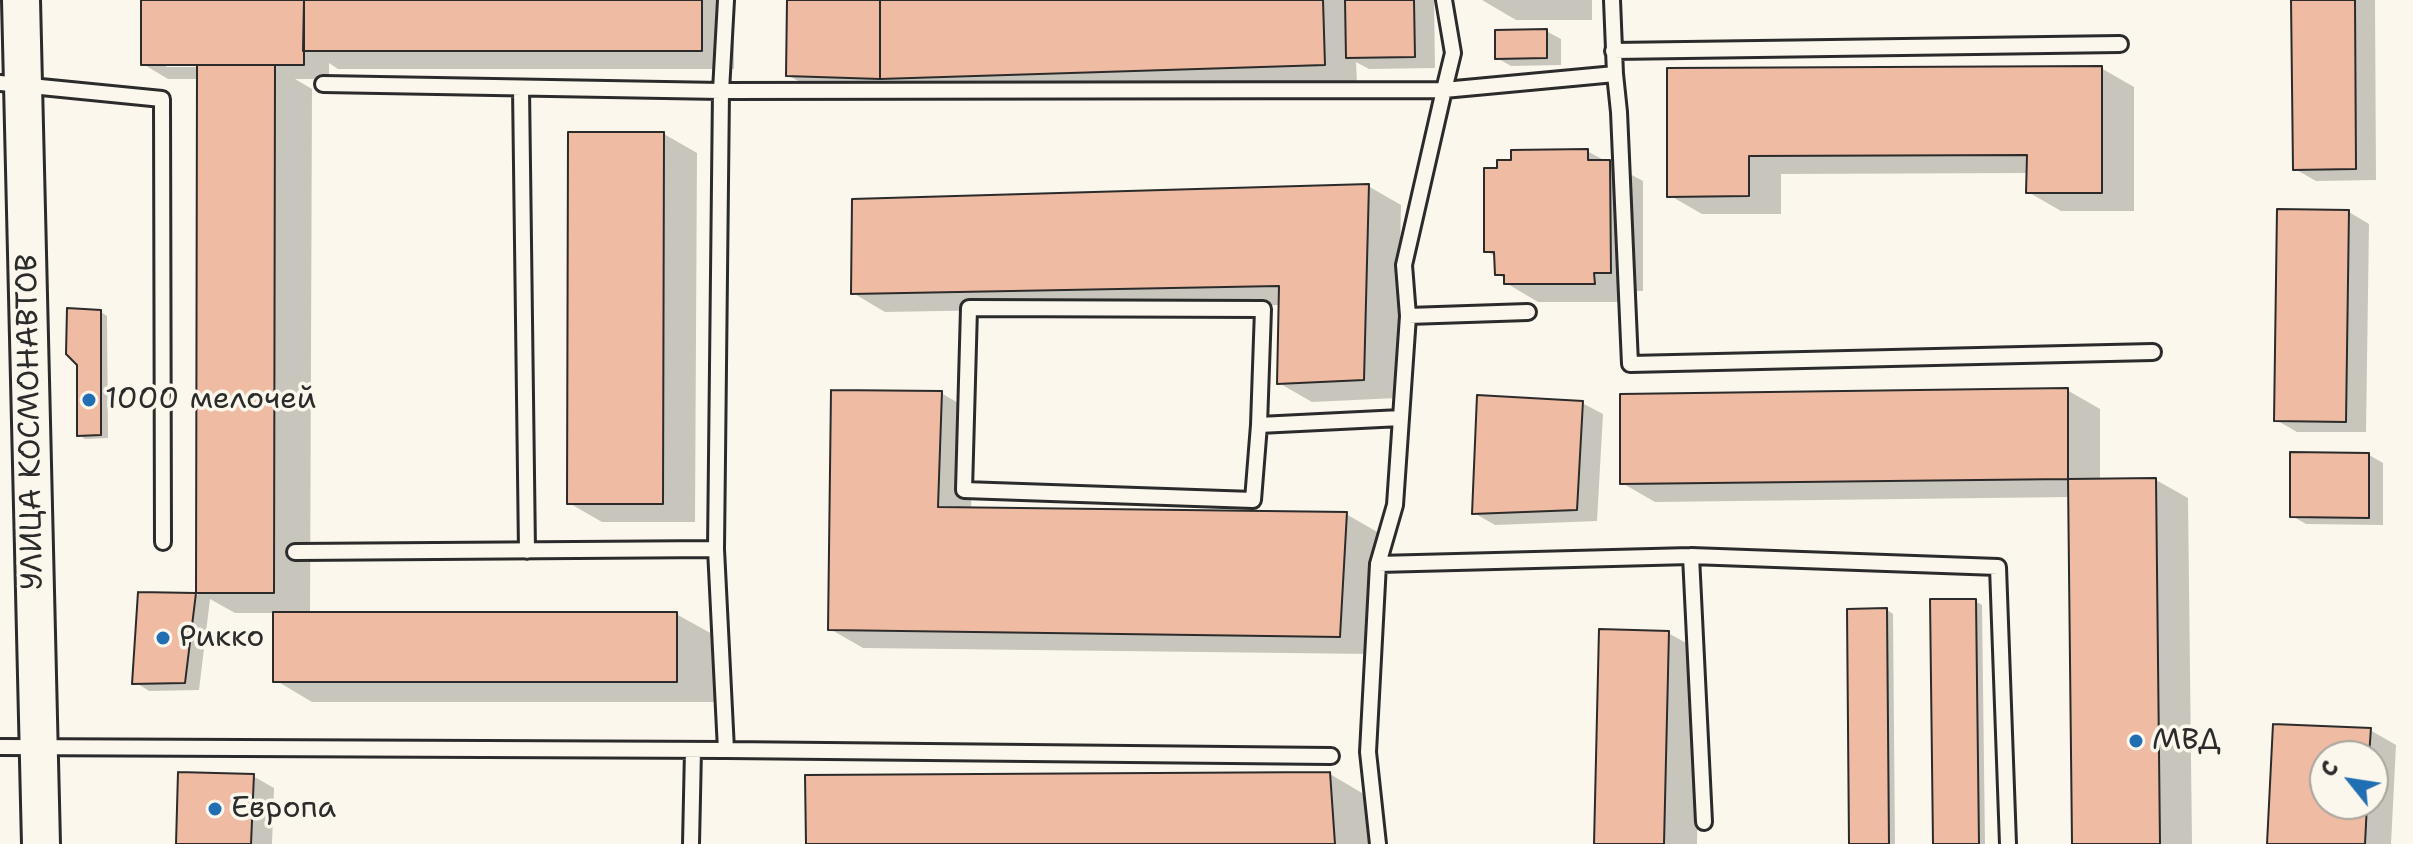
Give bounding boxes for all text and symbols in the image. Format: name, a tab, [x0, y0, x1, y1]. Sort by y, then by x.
street label: УЛИЦА КОСМОНАВТОВ	[10, 254, 52, 590]
place label: 1000 мелочей	[105, 382, 316, 418]
marker: 1000 мелочей	[80, 391, 98, 409]
place label: Рикко	[179, 620, 264, 656]
marker: Рикко	[154, 629, 172, 647]
place label: МВД	[2152, 723, 2220, 759]
marker: МВД	[2127, 732, 2145, 750]
north arrow	[2309, 740, 2389, 820]
text: С	[2314, 756, 2345, 782]
place label: Европа	[231, 791, 336, 827]
marker: Европа	[206, 800, 224, 818]

